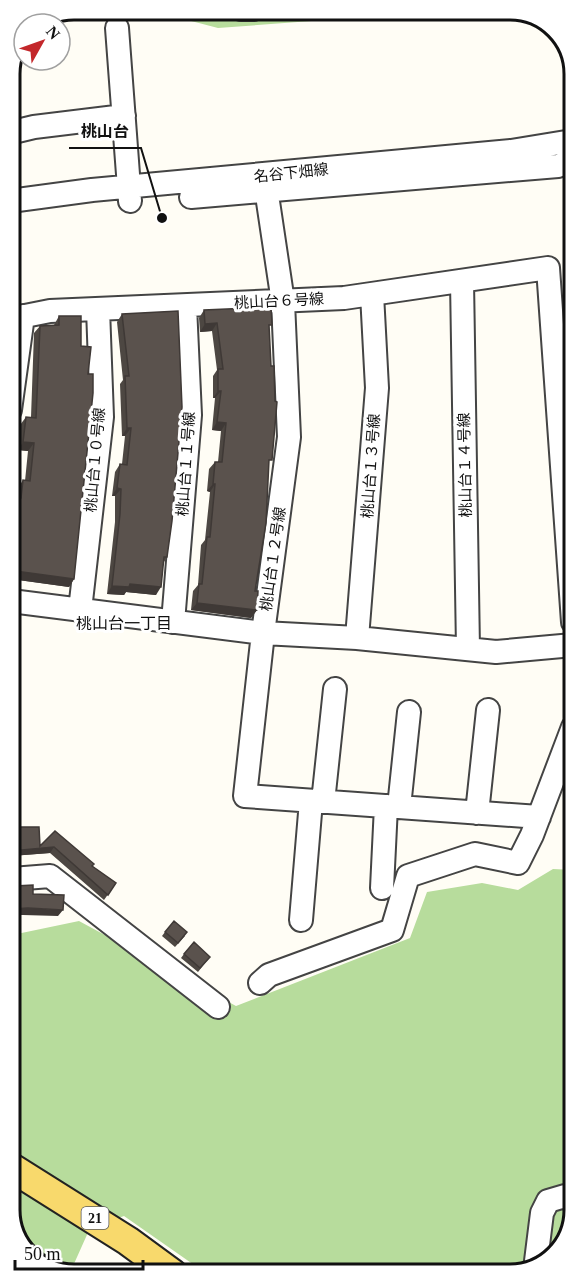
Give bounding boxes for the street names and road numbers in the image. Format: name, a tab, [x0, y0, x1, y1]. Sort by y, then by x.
street label: 名谷下畑線	[253, 161, 329, 185]
street label: 桃山台６号線	[234, 291, 324, 311]
street label: 桃山台１０号線	[82, 407, 108, 513]
street label: 桃山台１１号線	[174, 411, 198, 517]
street label: 桃山台１４号線	[456, 412, 474, 518]
street label: 桃山台１３号線	[359, 413, 383, 519]
street label: 桃山台１２号線	[258, 506, 288, 612]
road number: 21	[82, 1207, 109, 1229]

